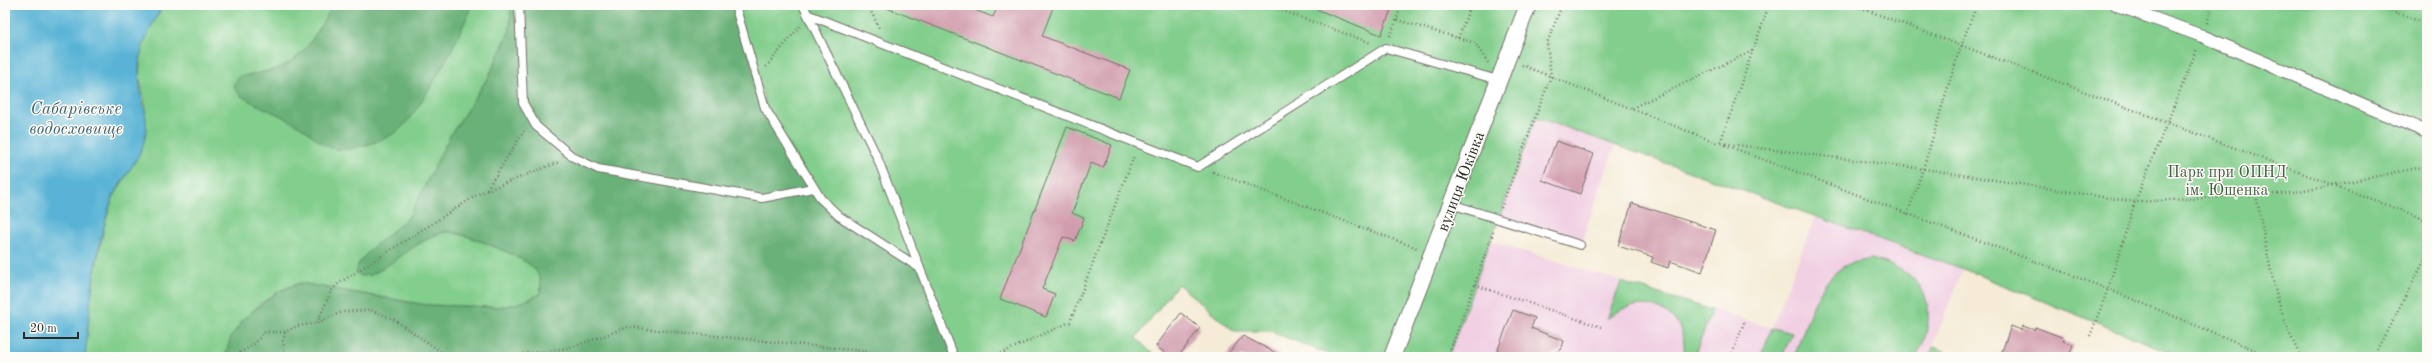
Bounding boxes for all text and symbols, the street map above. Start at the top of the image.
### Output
water label: Сабарівське водосховище [29,101,123,138]
street label: вулиця Юківка [1435,130,1488,234]
park label: Парк при ОПНД ім. Ющенка [2167,165,2287,199]
scale bar [24,314,78,340]
text: 20 m [30,323,57,335]

